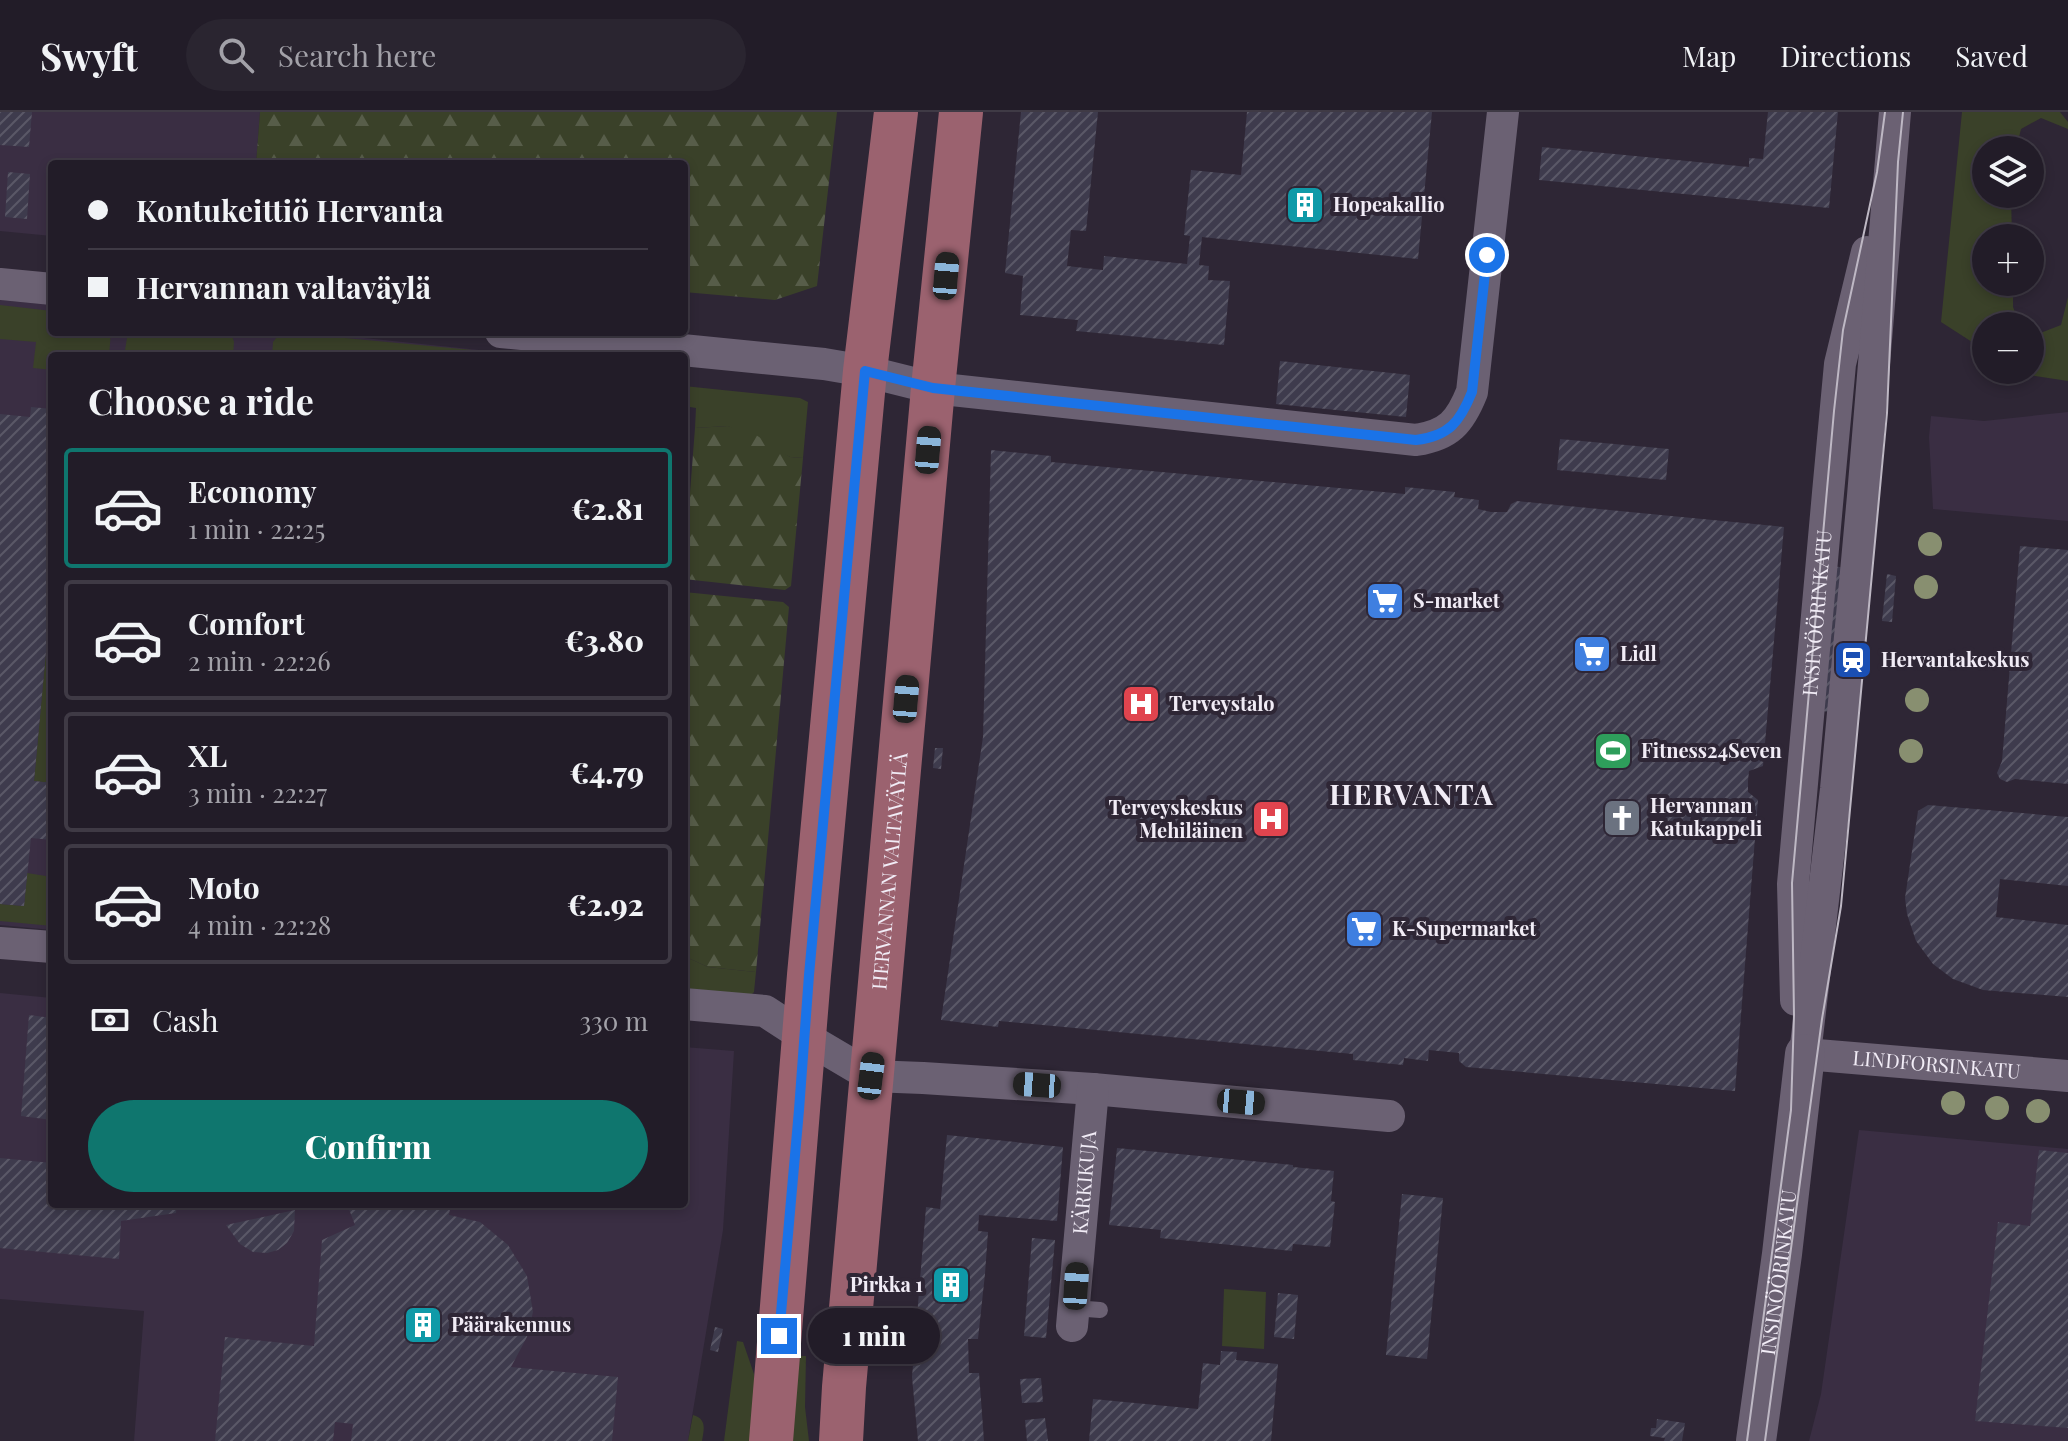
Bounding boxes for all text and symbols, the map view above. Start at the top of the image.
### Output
search box [186,19,746,91]
text: Swyft [40,30,138,81]
icon: search [214,33,258,77]
text: Search here [278,35,436,75]
text: Map [1682,37,1736,74]
text: Directions [1780,37,1911,74]
text: Saved [1955,37,2028,74]
map controls [1972,136,2044,384]
button: layers [1972,136,2044,208]
building icon: Hopeakallio [1284,184,1326,226]
text: Kontukeittiö Hervanta [136,190,443,230]
place label: Hopeakallio [1333,190,1445,217]
button: + [1972,224,2044,296]
route start [1469,237,1505,273]
car [932,251,960,301]
text: Hervannan valtaväylä [136,267,431,307]
button: − [1972,312,2044,384]
text: Choose a ride [88,376,314,424]
car [914,425,942,475]
text: Economy [188,471,317,511]
icon: car [92,472,164,544]
text: €2.81 [571,488,644,528]
text: 1 min · 22:25 [188,511,325,546]
street label: INSINÖÖRINKATU [1795,528,1837,697]
supermarket icon: S-market [1364,580,1406,622]
place label: S-market [1413,586,1501,613]
text: Comfort [188,603,305,643]
icon: car [92,604,164,676]
text: €3.80 [565,620,644,660]
supermarket icon: Lidl [1571,633,1613,675]
place label: Lidl [1620,639,1657,666]
station icon: Hervantakeskus [1832,639,1874,681]
text: 2 min · 22:26 [188,643,331,678]
place label: Hervantakeskus [1881,645,2030,672]
car [892,674,920,724]
hospital icon: Terveystalo [1120,683,1162,725]
place label: Terveystalo [1169,689,1275,716]
sports icon: Fitness24Seven [1592,730,1634,772]
text: XL [188,735,227,775]
icon: car [92,736,164,808]
place label: Fitness24Seven [1641,736,1782,763]
street label: HERVANNAN VALTAVÄYLÄ [864,751,913,991]
text: €4.79 [569,752,644,792]
text: 3 min · 22:27 [188,775,327,810]
district label: HERVANTA [1329,775,1495,812]
place label: Hervannan Katukappeli [1650,791,1762,841]
place label: Terveyskeskus Mehiläinen [1108,793,1244,843]
church icon: Hervannan Katukappeli [1601,797,1643,839]
hospital icon: Terveyskeskus Mehiläinen [1250,798,1292,840]
text: Moto [188,867,260,907]
icon: car [92,868,164,940]
text: €2.92 [567,884,644,924]
text: 4 min · 22:28 [188,907,331,942]
supermarket icon: K-Supermarket [1343,908,1385,950]
place label: K-Supermarket [1392,914,1537,941]
icon: cash [88,998,132,1042]
text: Cash [152,1000,219,1040]
text: 330 m [579,1003,648,1038]
street label: LINDFORSINKATU [1852,1043,2022,1084]
car [856,1051,886,1101]
car [1012,1071,1062,1099]
car [1216,1088,1266,1116]
button: Confirm [88,1100,648,1192]
street label: KÄRKIKUJA [1065,1129,1101,1235]
street label: INSINÖÖRINKATU [1753,1188,1801,1357]
car [1062,1261,1090,1311]
building icon: Pirkka 1 [930,1264,972,1306]
place label: Pirkka 1 [850,1270,923,1297]
building icon: Päärakennus [402,1304,444,1346]
callout: 1 min [807,1308,939,1364]
place label: Päärakennus [451,1310,571,1337]
route end [761,1318,797,1354]
text: 1 min [842,1318,906,1353]

